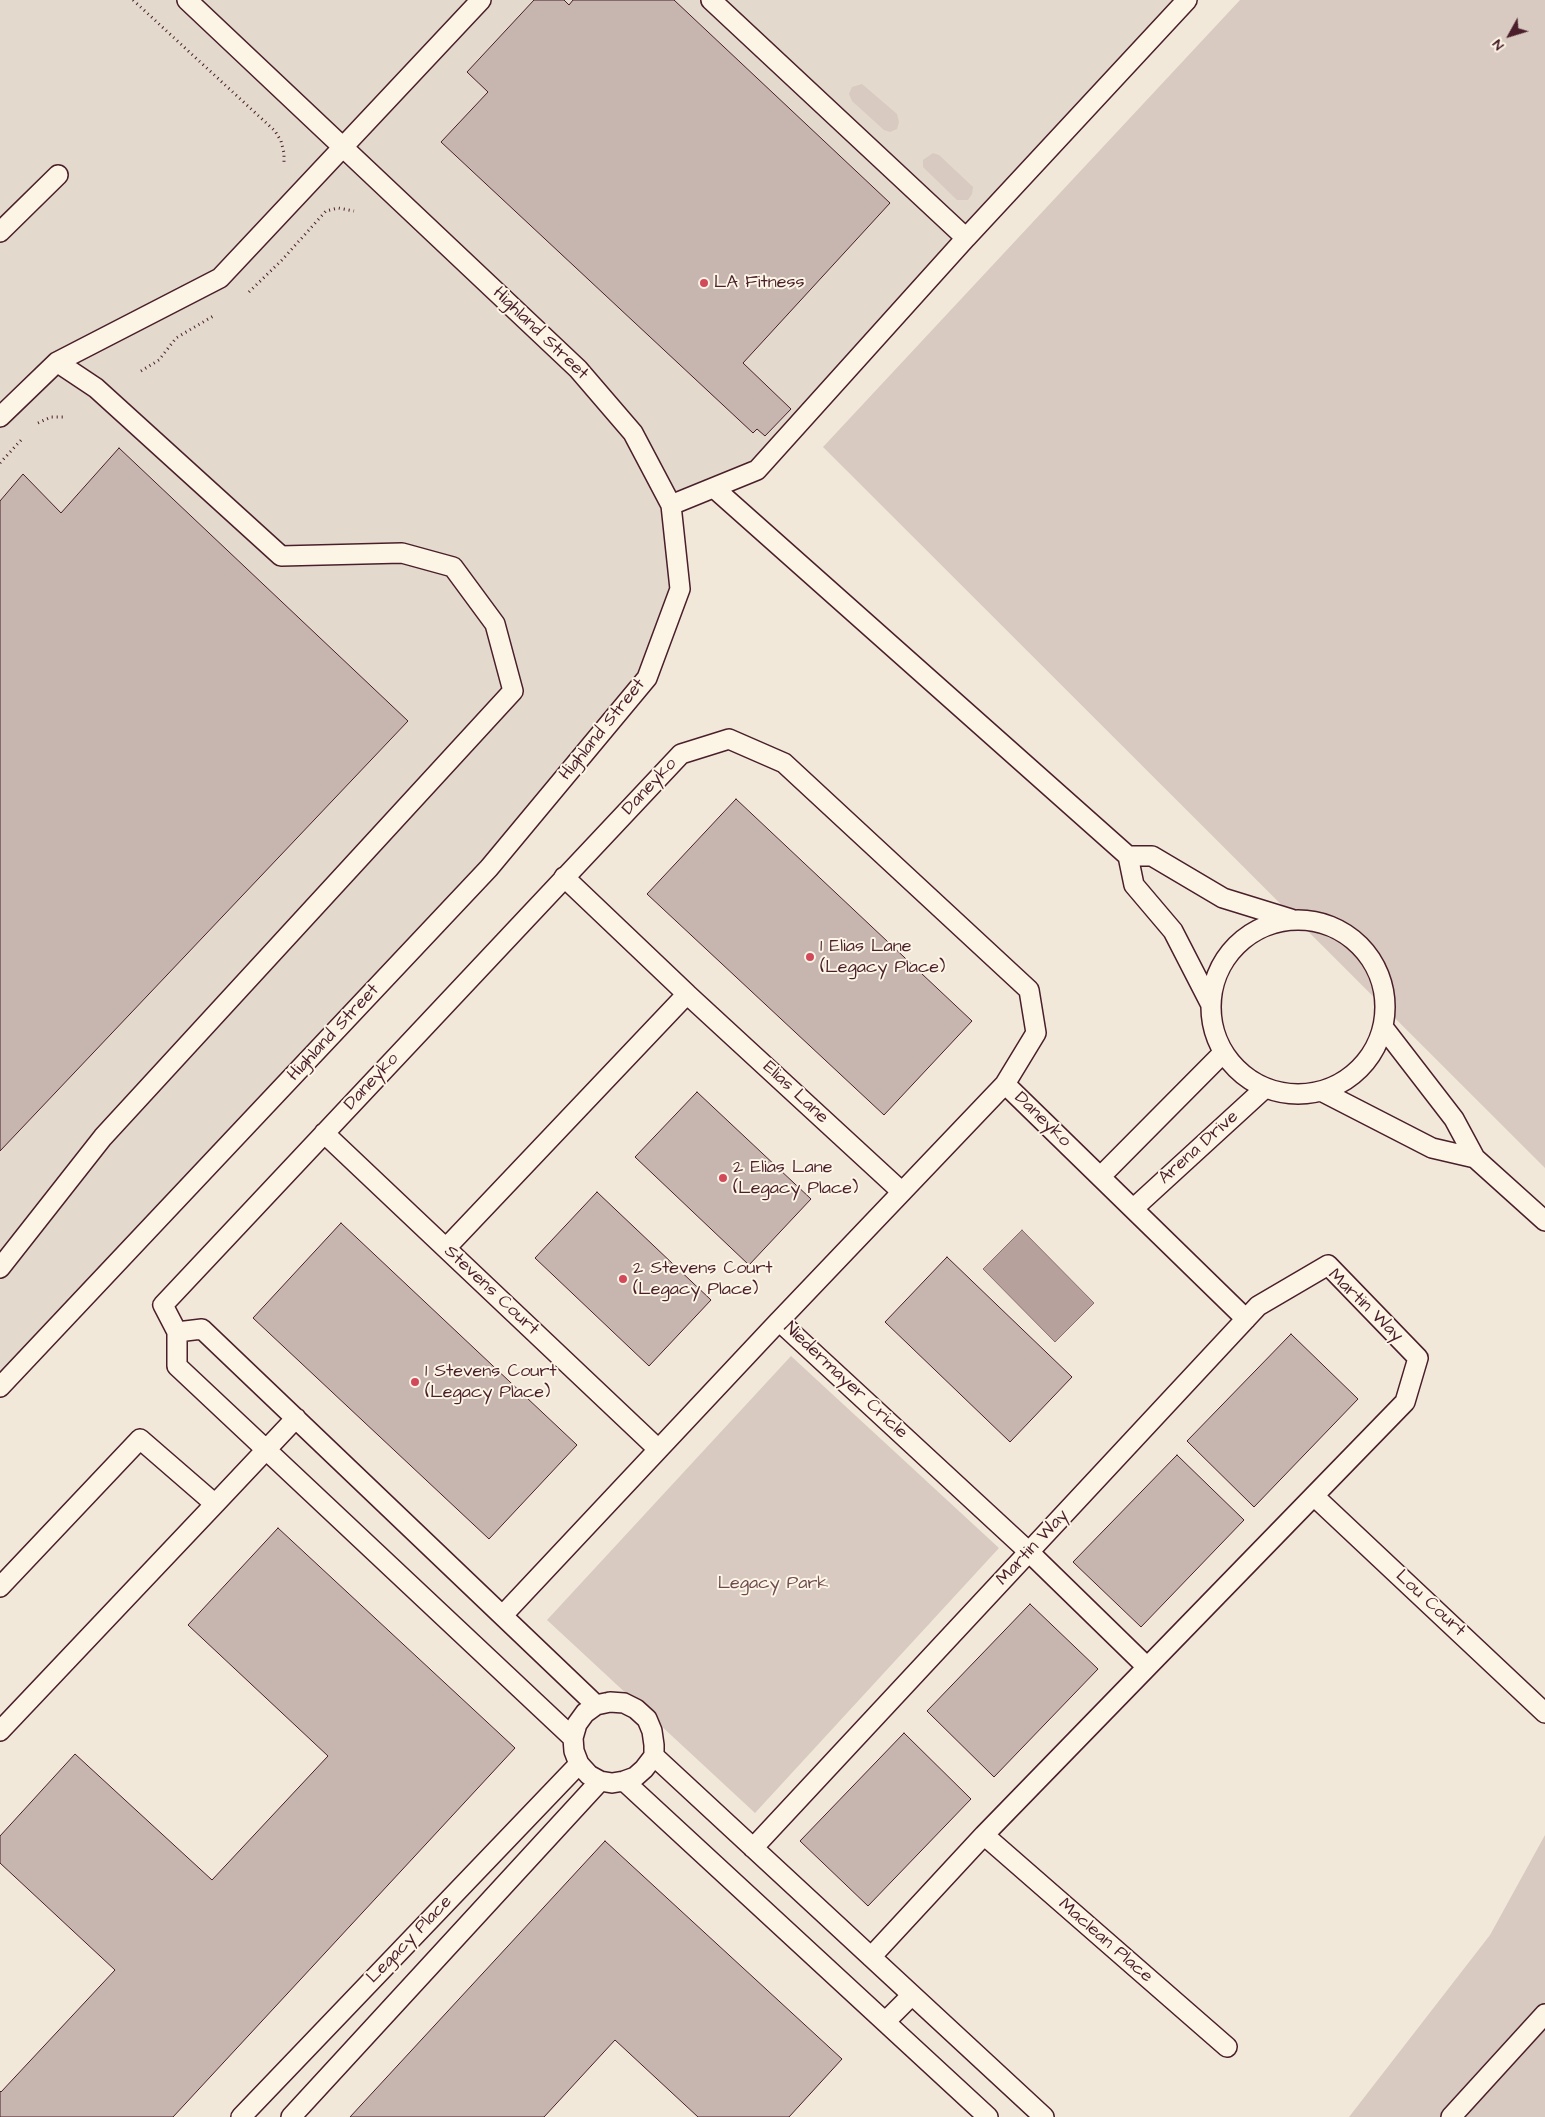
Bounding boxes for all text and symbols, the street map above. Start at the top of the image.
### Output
north arrow [1485,10,1535,60]
text: N [1488,35,1509,54]
place label: LA Fitness [714,272,804,294]
marker: LA Fitness [698,277,710,289]
street label: Highland Street [488,283,592,385]
street label: Highland Street [555,675,651,785]
street label: Daneyko [618,754,682,820]
place label: 1 Elias Lane (Legacy Place) [820,936,945,979]
marker: 1 Elias Lane (Legacy Place) [804,951,816,963]
street label: Highland Street [284,980,384,1086]
street label: Daneyko [340,1049,404,1115]
street label: Elias Lane [758,1057,832,1129]
street label: Daneyko [1009,1088,1075,1152]
street label: Arena Drive [1155,1107,1243,1189]
place label: 2 Elias Lane (Legacy Place) [733,1157,858,1200]
marker: 2 Elias Lane (Legacy Place) [717,1172,729,1184]
street label: Stevens Court [439,1241,543,1341]
place label: 2 Stevens Court (Legacy Place) [633,1258,773,1300]
street label: Martin Way [1323,1265,1407,1347]
marker: 2 Stevens Court (Legacy Place) [617,1273,629,1285]
street label: Niedermayer Cricle [778,1318,912,1444]
place label: 1 Stevens Court (Legacy Place) [425,1361,557,1404]
marker: 1 Stevens Court (Legacy Place) [409,1376,421,1388]
street label: Martin Way [992,1505,1074,1591]
street label: Lou Court [1390,1566,1470,1642]
park label: Legacy Park [718,1573,828,1595]
street label: Legacy Place [363,1892,457,1988]
street label: Maclean Place [1053,1894,1157,1988]

